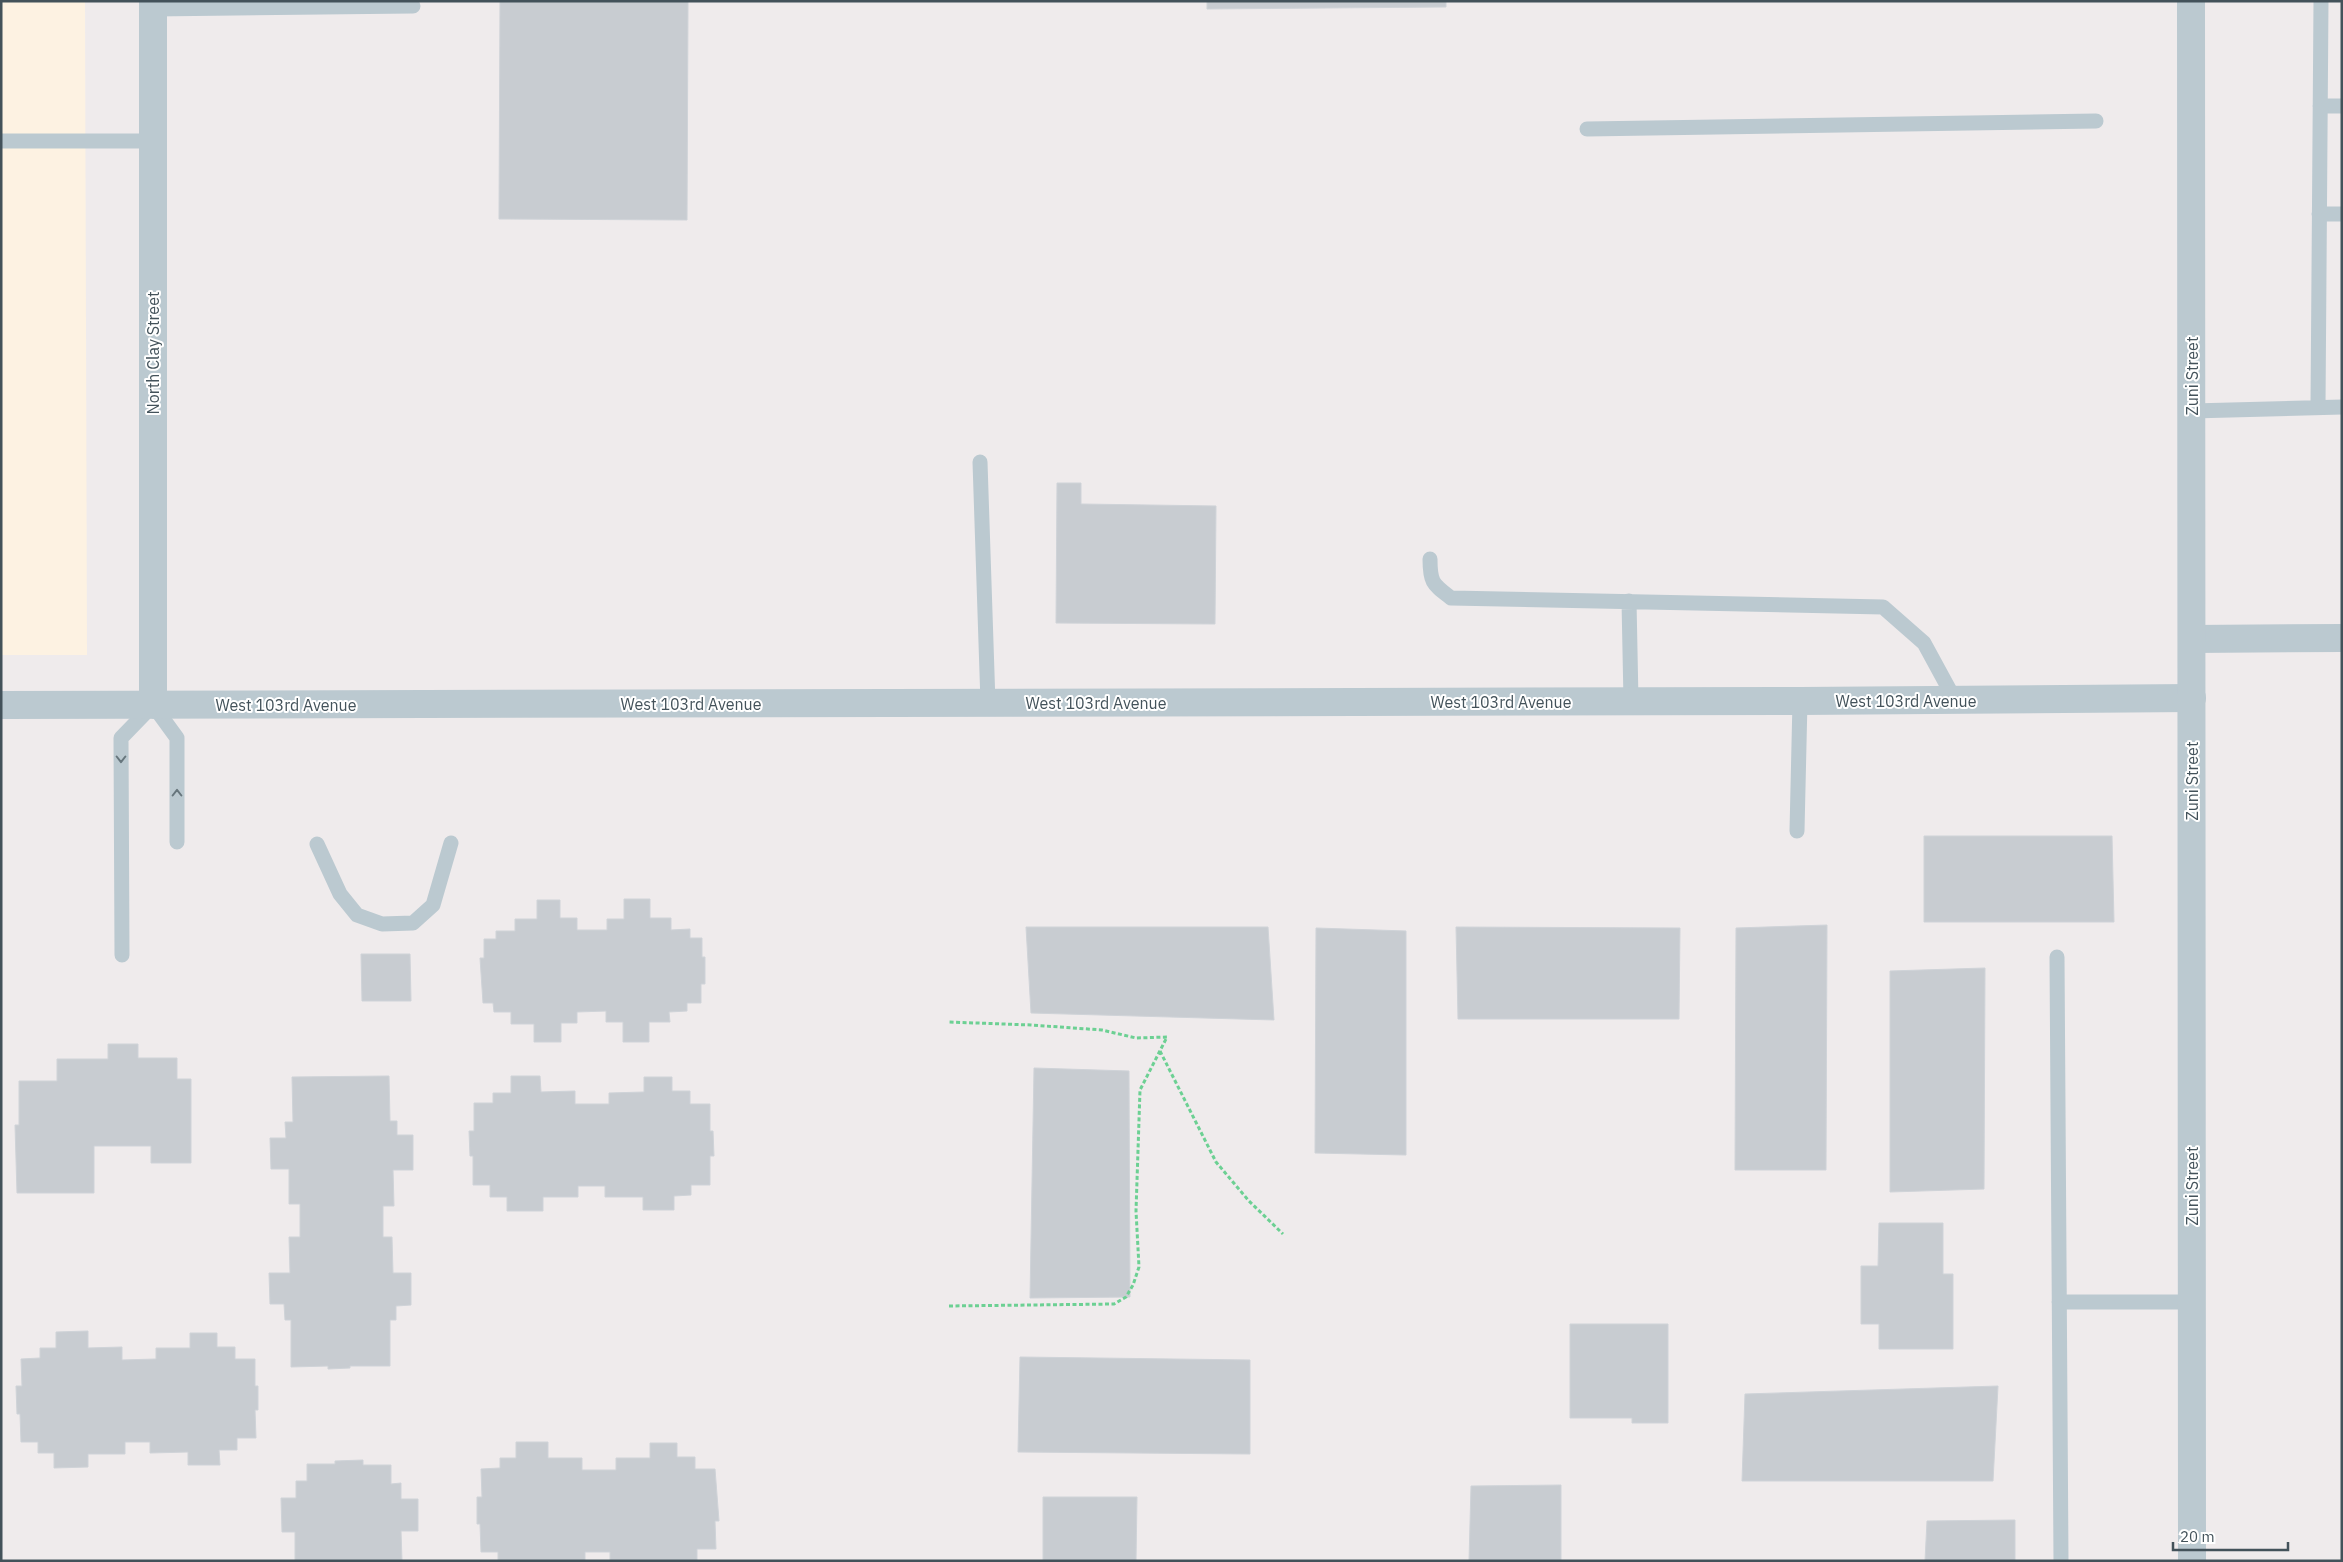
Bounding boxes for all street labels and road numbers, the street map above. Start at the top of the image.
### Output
street label: North Clay Street [143,291,163,415]
street label: Zuni Street [2182,336,2202,416]
street label: West 103rd Avenue [1836,691,1977,711]
street label: West 103rd Avenue [1431,692,1572,712]
street label: West 103rd Avenue [1026,693,1167,713]
street label: West 103rd Avenue [621,694,762,714]
street label: West 103rd Avenue [216,695,357,715]
street label: Zuni Street [2182,741,2202,821]
street label: Zuni Street [2182,1146,2202,1226]

